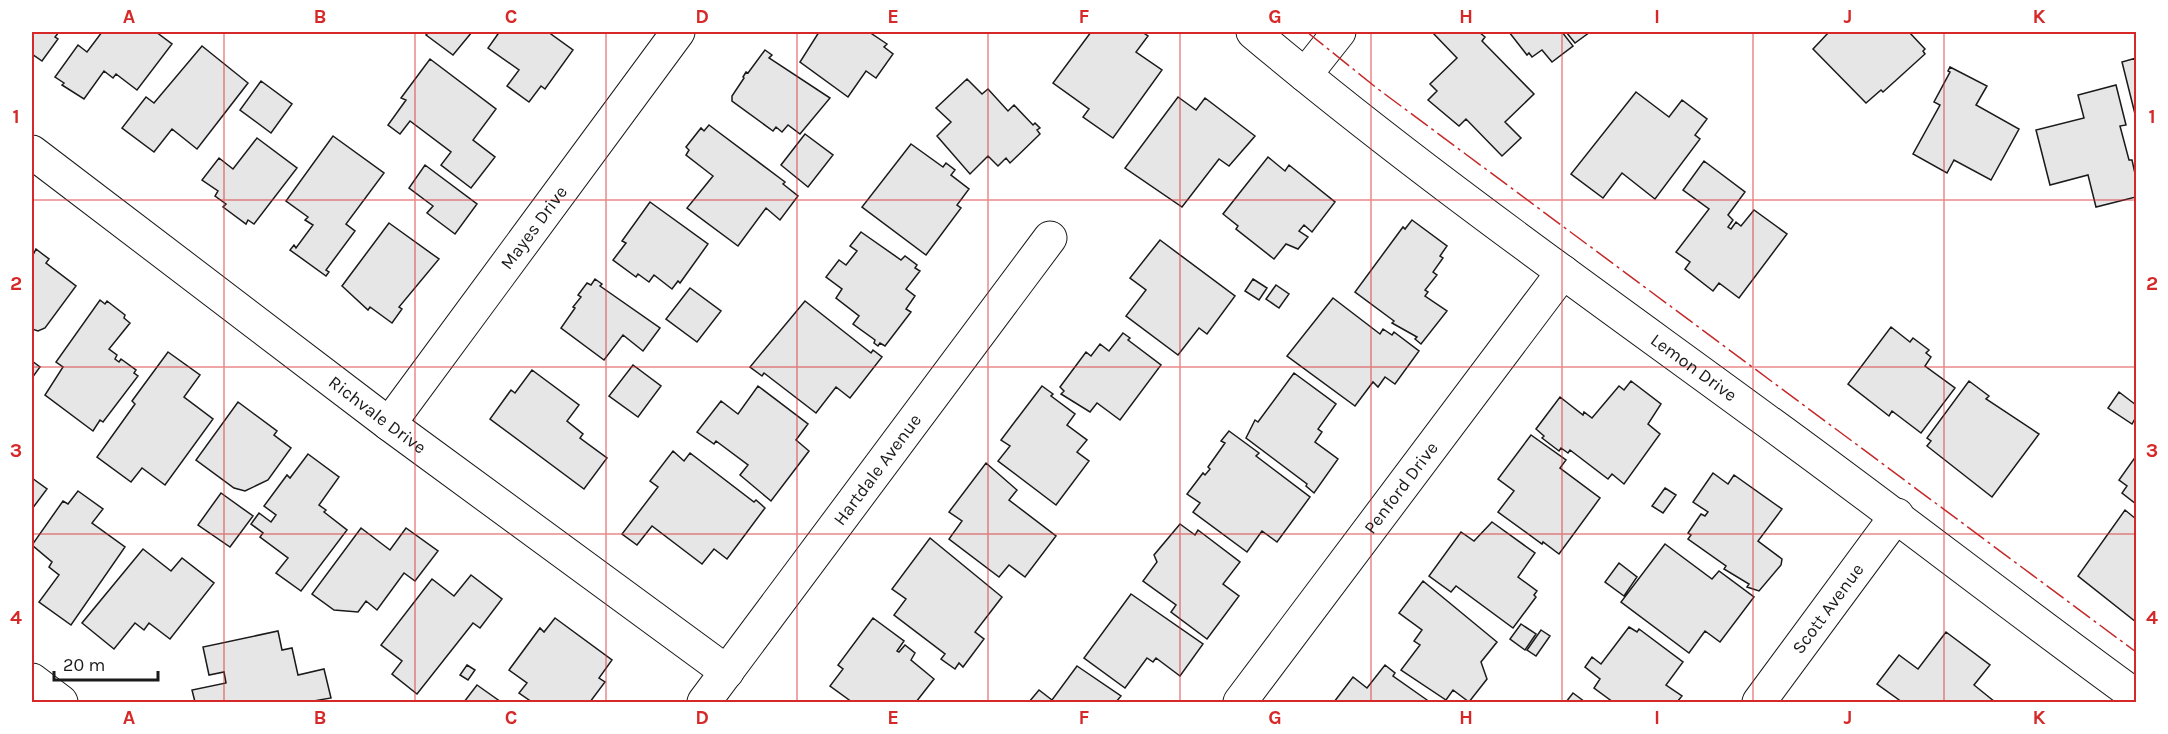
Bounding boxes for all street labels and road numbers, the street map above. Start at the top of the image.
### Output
street label: Mayes Drive [496,181,572,274]
street label: Lemon Drive [1646,329,1741,406]
street label: Richvale Drive [324,371,430,458]
street label: Hartdale Avenue [829,409,926,530]
street label: Penford Drive [1359,437,1443,538]
street label: Scott Avenue [1787,559,1869,658]

